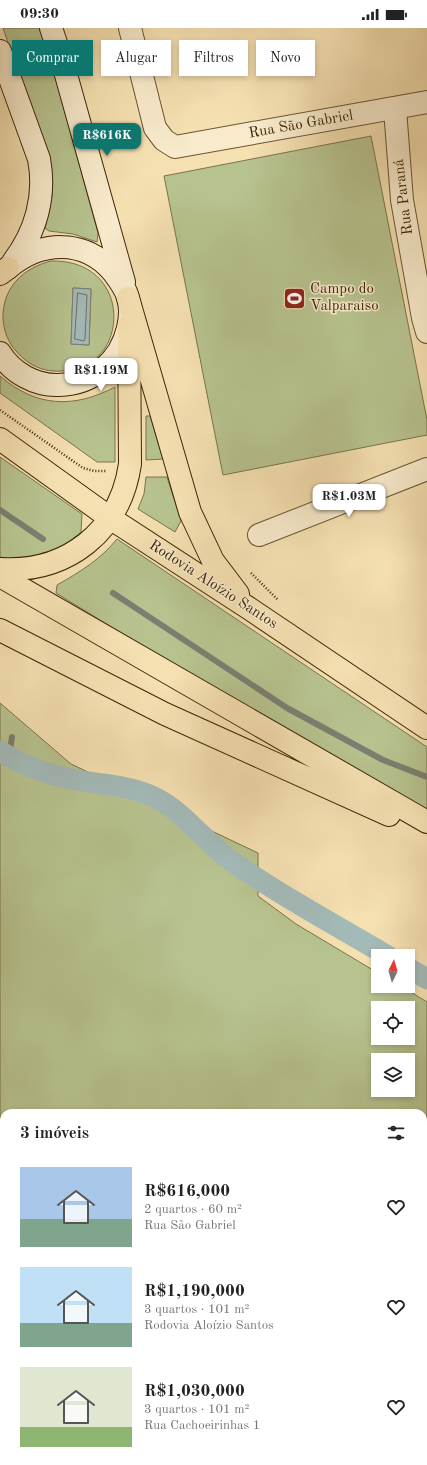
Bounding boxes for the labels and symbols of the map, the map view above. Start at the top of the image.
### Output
street label: Rua São Gabriel [248,108,354,142]
pin: R$616K [74,123,140,157]
street label: Rua Paraná [392,158,416,236]
place label: Campo do Valparaiso [310,282,379,314]
sports icon: Campo do Valparaiso [282,285,308,311]
pin: R$1.19M [64,358,138,392]
pin: R$1.03M [312,484,386,518]
street label: Rodovia Aloízio Santos [146,538,280,632]
north arrow [371,949,415,993]

